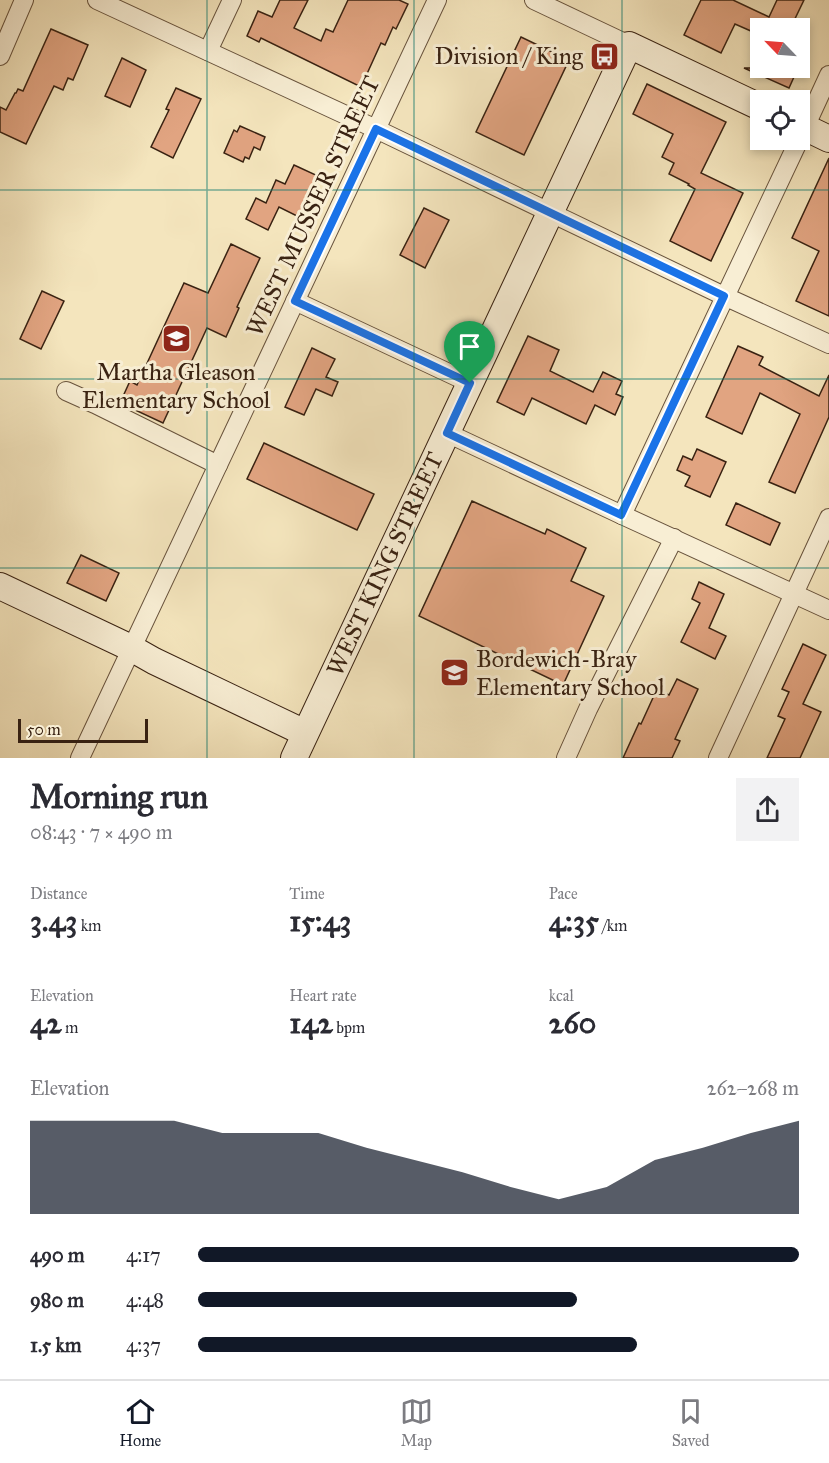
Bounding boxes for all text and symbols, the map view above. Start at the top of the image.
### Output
north arrow [750,18,810,78]
map controls [750,18,810,150]
bus stop icon: Division / King [588,40,620,72]
place label: Division / King [434,41,584,71]
street label: WEST MUSSER STREET [239,71,387,341]
button: locate [750,90,810,150]
pin [444,321,495,383]
school or university icon: Martha Gleason Elementary School [160,323,192,355]
icon: arrive [453,330,486,363]
place label: Martha Gleason Elementary School [82,357,271,415]
street label: WEST KING STREET [320,447,450,681]
place label: Bordewich-Bray Elementary School [476,644,665,702]
school or university icon: Bordewich-Bray Elementary School [439,657,471,689]
scale bar [18,716,148,744]
text: 50 m [27,720,61,739]
text: Morning run [30,777,208,817]
button: share [736,778,799,841]
text: 08:43 · 7 × 490 m [30,820,172,844]
text: Distance [30,884,87,903]
text: Time [289,884,325,903]
text: Pace [549,884,578,903]
text: 3.43 [30,903,77,939]
text: 15:43 [289,903,351,939]
text: 4:35 [549,903,599,939]
text: km [77,916,102,935]
text: /km [599,916,628,935]
text: Elevation [30,986,94,1005]
text: Heart rate [289,986,357,1005]
text: kcal [549,986,574,1005]
text: 42 [30,1005,62,1041]
text: 142 [289,1005,333,1041]
text: 260 [549,1005,596,1041]
text: m [62,1018,78,1037]
text: bpm [333,1018,365,1037]
text: Elevation [30,1076,109,1100]
text: 262–268 m [707,1076,799,1100]
text: 490 m [30,1243,85,1267]
text: 4:17 [126,1243,161,1267]
text: 980 m [30,1288,84,1312]
text: 4:48 [126,1288,164,1312]
text: 1.5 km [30,1333,81,1357]
text: 4:37 [126,1333,161,1357]
tab: Home [119,1395,161,1450]
tab: Map [400,1395,433,1450]
tab: Saved [672,1395,710,1450]

